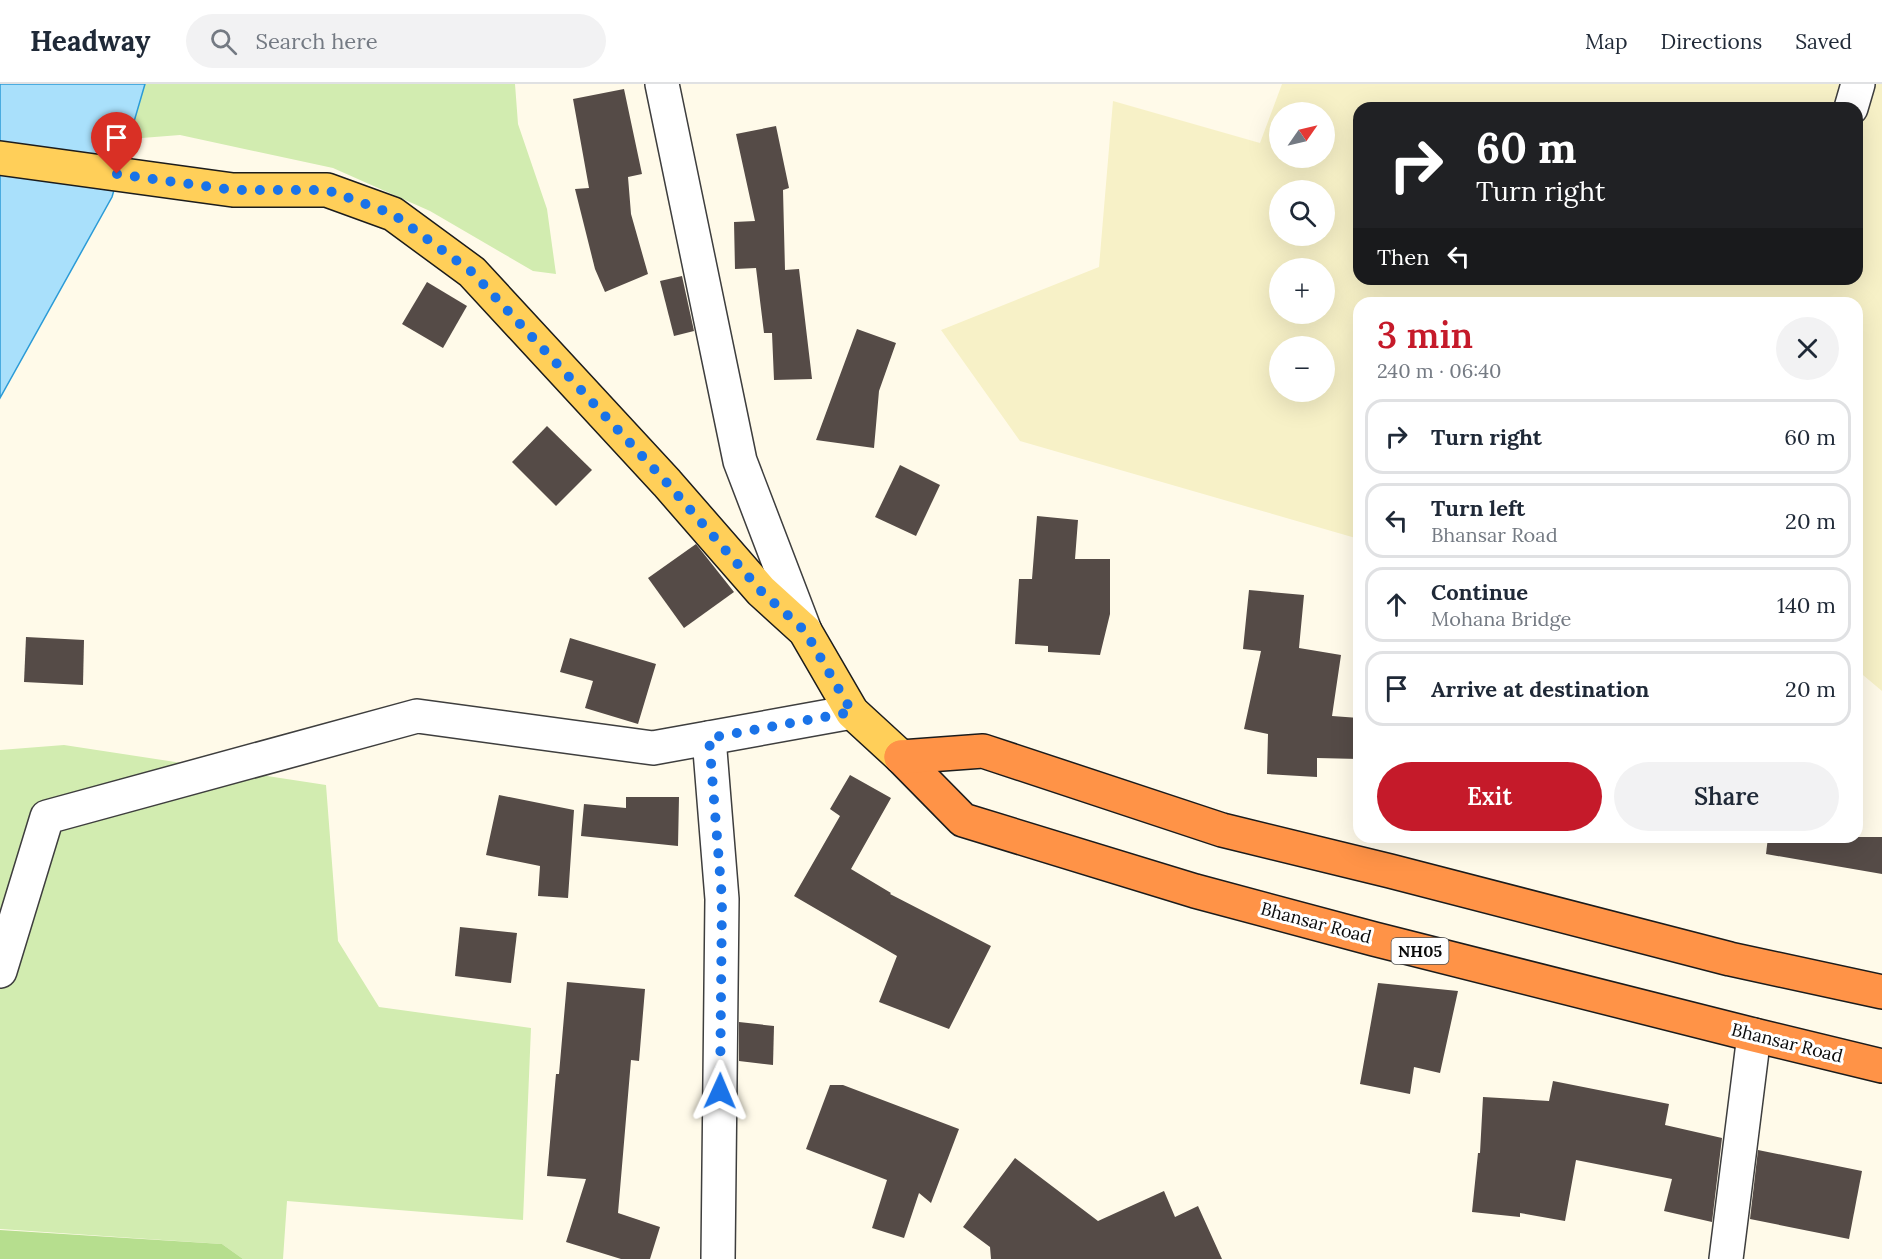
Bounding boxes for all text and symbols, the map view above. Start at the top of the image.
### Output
search box [186,14,606,68]
text: Headway [30,23,150,59]
icon: search [207,25,240,58]
text: Search here [255,27,378,55]
text: Map [1585,28,1628,55]
text: Directions [1661,28,1762,55]
text: Saved [1795,28,1852,55]
north arrow [1269,102,1335,168]
map controls [1269,102,1335,402]
pin [91,112,142,174]
icon: arrive [100,121,133,154]
text: 60 m [1476,121,1577,175]
icon: right [1377,126,1455,204]
text: Turn right [1476,174,1605,208]
button: search [1269,180,1335,246]
icon: left [1442,240,1475,273]
text: Then [1377,243,1430,271]
button: + [1269,258,1335,324]
text: 3 min [1377,312,1473,358]
button: close [1776,317,1839,380]
button: − [1269,336,1335,402]
text: 240 m · 06:40 [1377,358,1501,383]
icon: right [1380,420,1413,453]
text: Turn right [1431,423,1542,451]
text: 60 m [1784,423,1836,451]
text: Turn left [1431,494,1525,522]
icon: left [1380,504,1413,537]
text: 20 m [1785,507,1836,535]
text: Bhansar Road [1431,522,1558,547]
text: Continue [1431,578,1528,606]
icon: ahead [1380,588,1413,621]
text: 140 m [1777,591,1836,619]
text: Mohana Bridge [1431,606,1571,631]
icon: arrive [1380,672,1413,705]
text: Arrive at destination [1431,675,1649,703]
text: 20 m [1785,675,1836,703]
button: Exit [1377,762,1602,831]
button: Share [1614,762,1839,831]
street label: Bhansar Road [1258,897,1374,948]
road number: NH05 [1392,938,1448,964]
street label: Bhansar Road [1729,1018,1845,1068]
position arrow [688,1059,752,1123]

